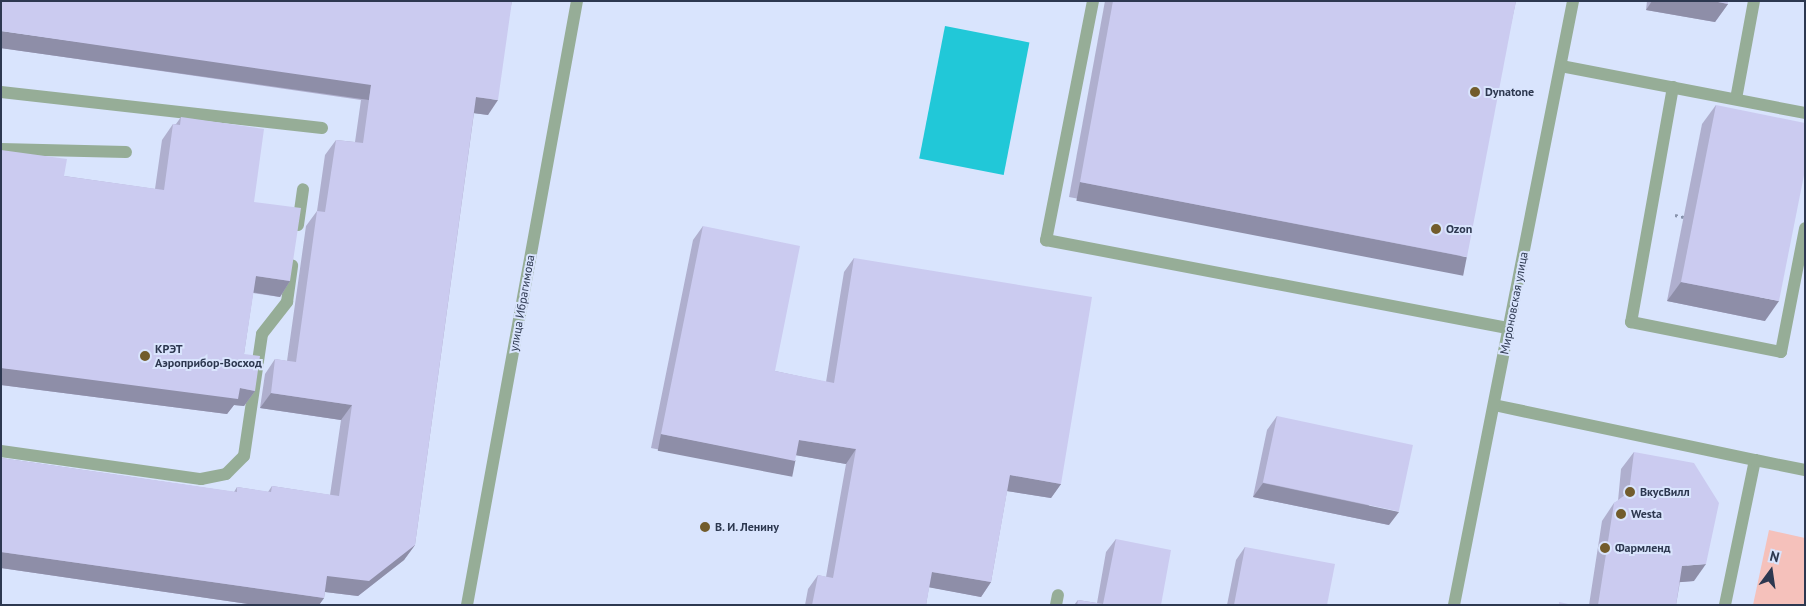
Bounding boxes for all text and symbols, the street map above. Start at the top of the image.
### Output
place label: Dynatone [1485,85,1534,99]
marker: Dynatone [1469,86,1481,98]
place label: Ozon [1446,222,1472,236]
marker: Ozon [1430,223,1442,235]
street label: Мироновская улица [1497,250,1531,356]
street label: улица Ибрагимова [506,254,538,352]
place label: КРЭТ Аэроприбор-Восход [155,342,262,370]
marker: КРЭТ Аэроприбор-Восход [139,350,151,362]
place label: ВкусВилл [1640,485,1690,499]
marker: ВкусВилл [1624,486,1636,498]
place label: Westa [1631,507,1662,521]
marker: Westa [1615,508,1627,520]
place label: В. И. Ленину [715,520,781,534]
marker: В. И. Ленину [699,521,711,533]
place label: Фармленд [1615,541,1671,555]
marker: Фармленд [1599,542,1611,554]
north arrow [1746,546,1796,596]
text: N [1768,547,1781,566]

